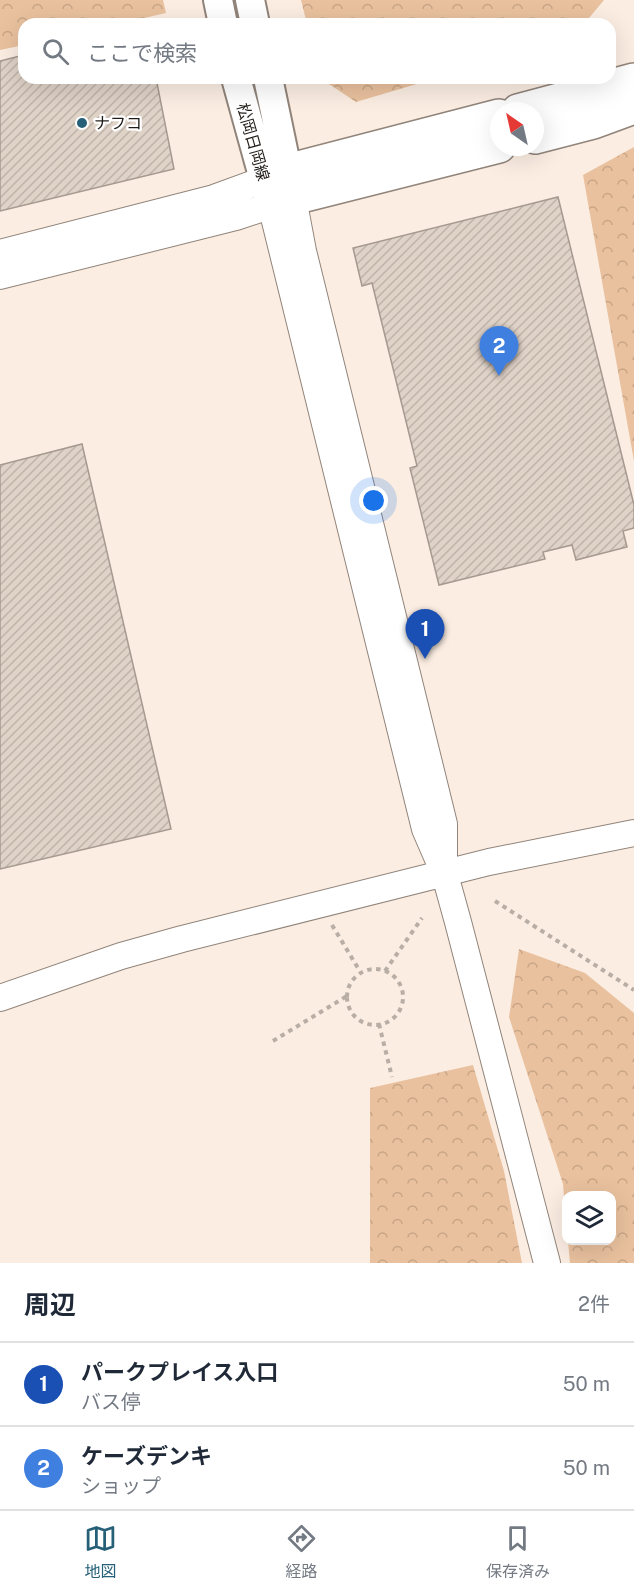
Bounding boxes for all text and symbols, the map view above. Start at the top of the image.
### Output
search box [18,18,616,84]
icon: search [39,35,72,68]
text: ここで検索 [87,40,197,66]
street label: 松岡日岡線 [233,101,273,183]
north arrow [490,102,544,156]
place label: ナフコ [94,114,142,133]
marker: ナフコ [75,116,89,130]
pin: 2 [480,326,518,376]
your location [359,486,388,515]
pin: 1 [406,610,444,659]
map controls [562,1191,616,1245]
button: layers [562,1191,616,1245]
text: 周辺 [24,1289,76,1320]
text: 2件 [578,1292,610,1316]
text: パークプレイス入口 [81,1359,278,1385]
text: 1 [39,1372,48,1396]
text: 50 m [563,1372,610,1396]
text: バス停 [81,1390,141,1414]
text: ケーズデンキ [81,1443,212,1469]
text: 2 [37,1456,50,1480]
text: 50 m [563,1456,610,1480]
text: ショップ [81,1474,161,1498]
tab: 地図 [84,1522,117,1582]
tab: 経路 [285,1522,318,1582]
tab: 保存済み [486,1522,550,1582]

